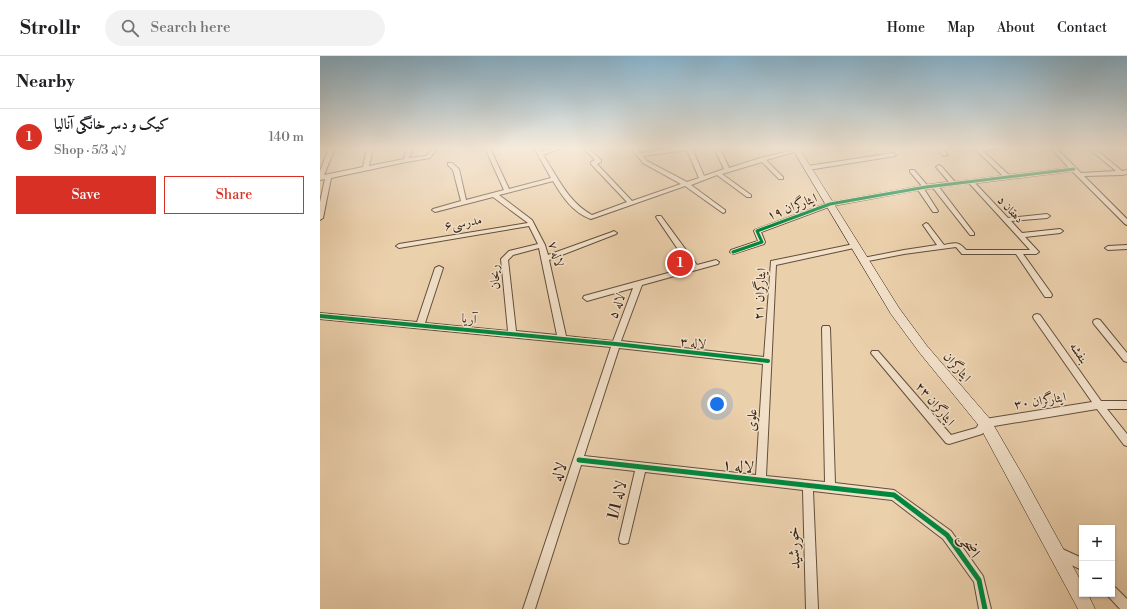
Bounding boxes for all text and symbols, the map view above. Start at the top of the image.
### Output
search box [105,10,385,46]
text: Strollr [20,16,81,40]
icon: search [119,17,141,39]
text: Search here [151,18,231,37]
text: Home [887,19,925,37]
text: Map [947,19,975,37]
text: About [997,19,1035,37]
text: Contact [1057,19,1107,37]
text: Nearby [16,71,75,93]
text: کیک و دسر خانگی آنالیا [54,115,169,134]
text: 1 [26,129,32,145]
text: 140 m [268,129,304,145]
text: Shop · لاله 5/3 [54,142,126,158]
button: Save [16,176,156,214]
button: Share [164,176,304,214]
street label: ایثارگران ۱‍۹ [764,189,819,224]
street label: دهقان ۵ [994,194,1026,226]
street label: مدرسی۶ [443,212,483,235]
street label: لاله ۷ [545,239,567,269]
pin: 1 [667,248,693,278]
street label: ریحان [486,264,504,290]
street label: ایثارگران ۲۱ [749,267,770,321]
street label: لاله ۵ [605,291,629,321]
street label: آریا [461,310,478,328]
street label: لاله ۳ [679,333,707,353]
street label: بنفشه [1066,339,1092,367]
street label: ایثارگران [940,348,975,385]
street label: ایثارگران ۲۳ [912,378,959,429]
street label: ایثارگران ۳۰ [1013,388,1067,413]
your location [707,394,727,414]
street label: علوی [743,408,761,432]
street label: لاله ۱ [721,454,755,478]
street label: لاله [546,460,572,484]
street label: لاله 1/1 [603,479,631,521]
map controls [1079,525,1115,597]
button: + [1079,525,1115,561]
street label: خورشید [783,526,805,570]
street label: اضحی [952,528,985,562]
button: − [1079,561,1115,597]

